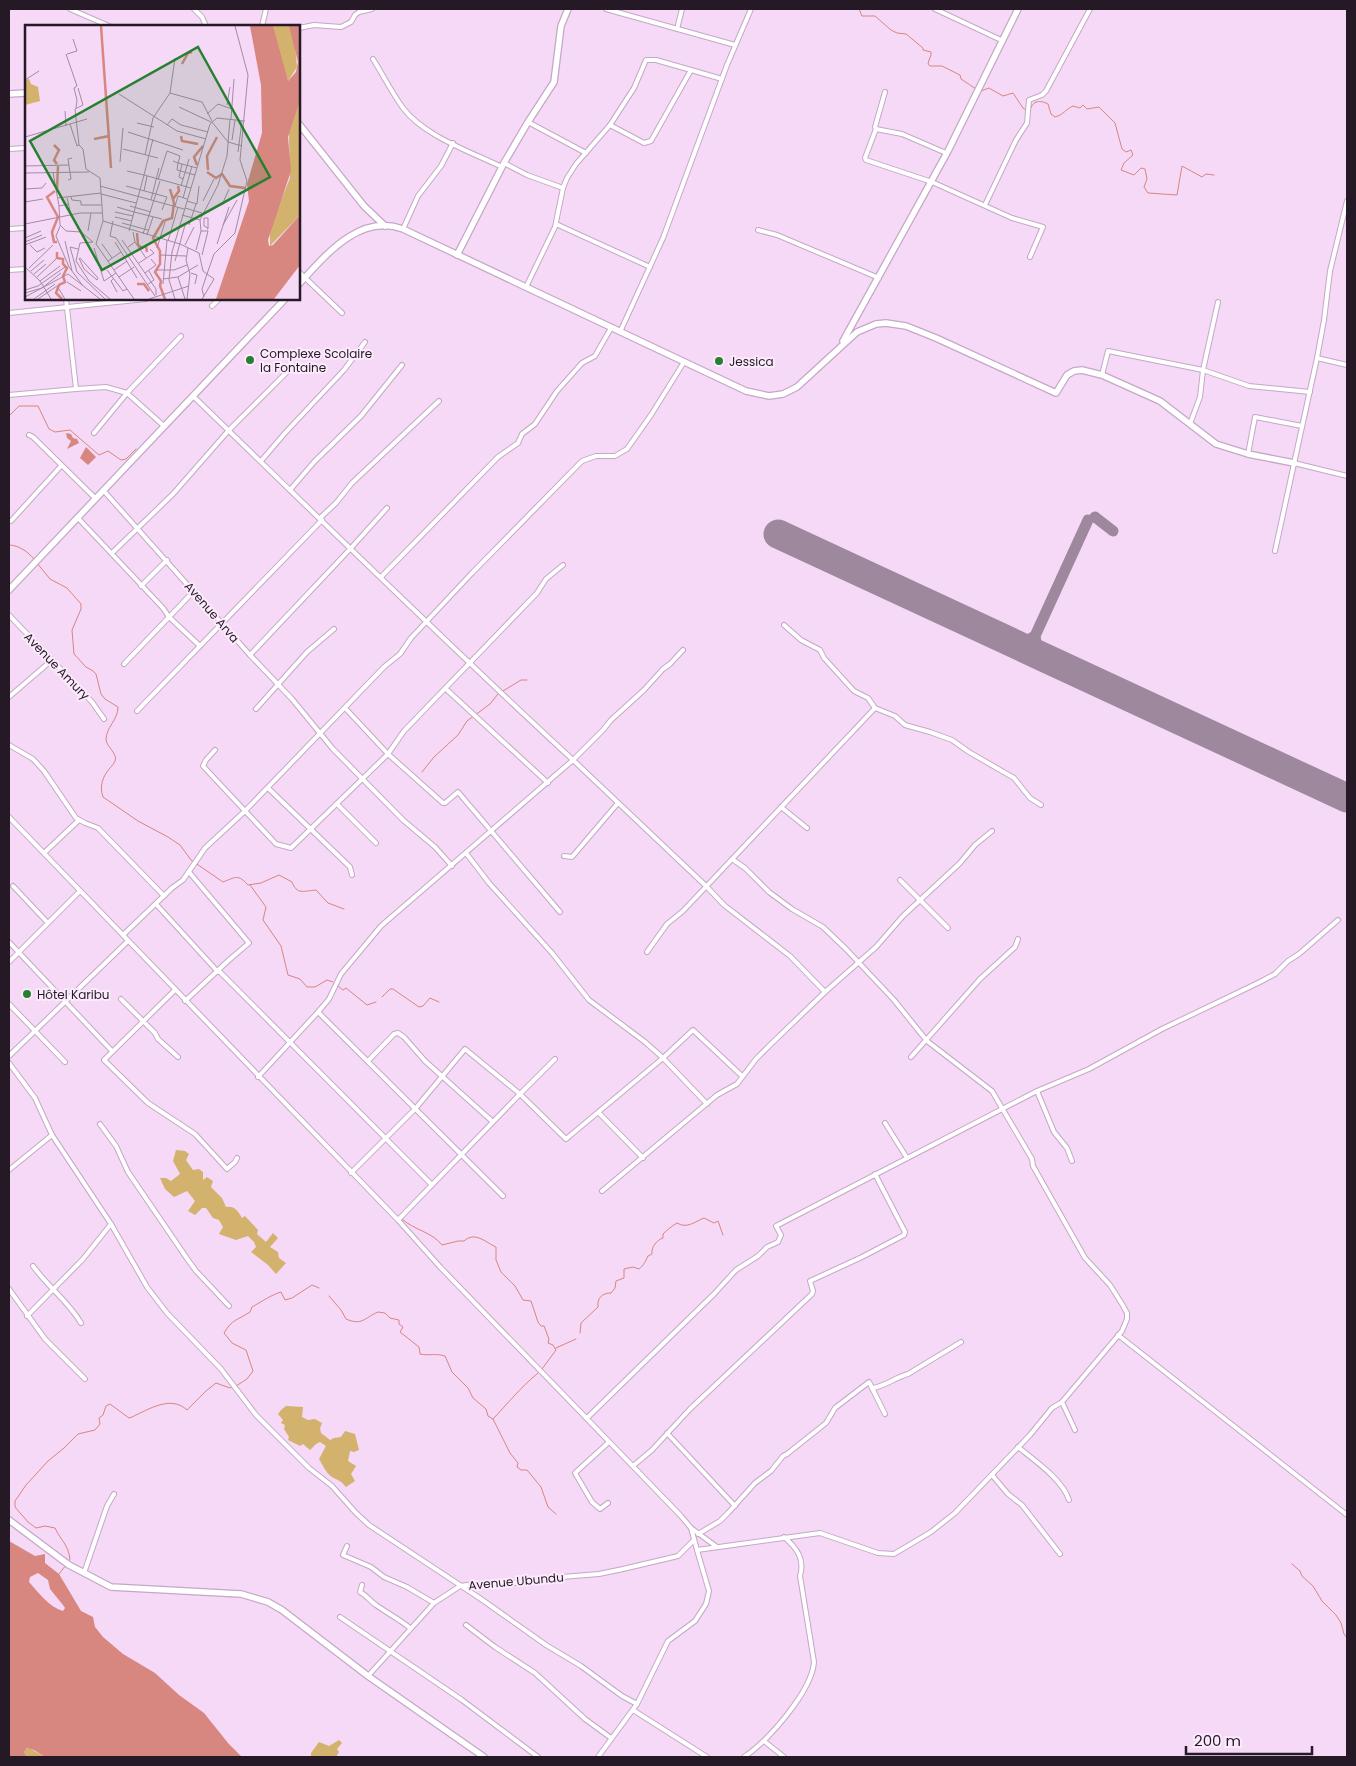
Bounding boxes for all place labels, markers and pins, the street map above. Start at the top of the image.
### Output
place label: Complexe Scolaire la Fontaine [260,345,372,376]
place label: Jessica [729,353,774,370]
marker: Complexe Scolaire la Fontaine [244,354,256,366]
marker: Jessica [713,355,725,367]
place label: Hôtel Karibu [37,986,109,1003]
marker: Hôtel Karibu [21,988,33,1000]

